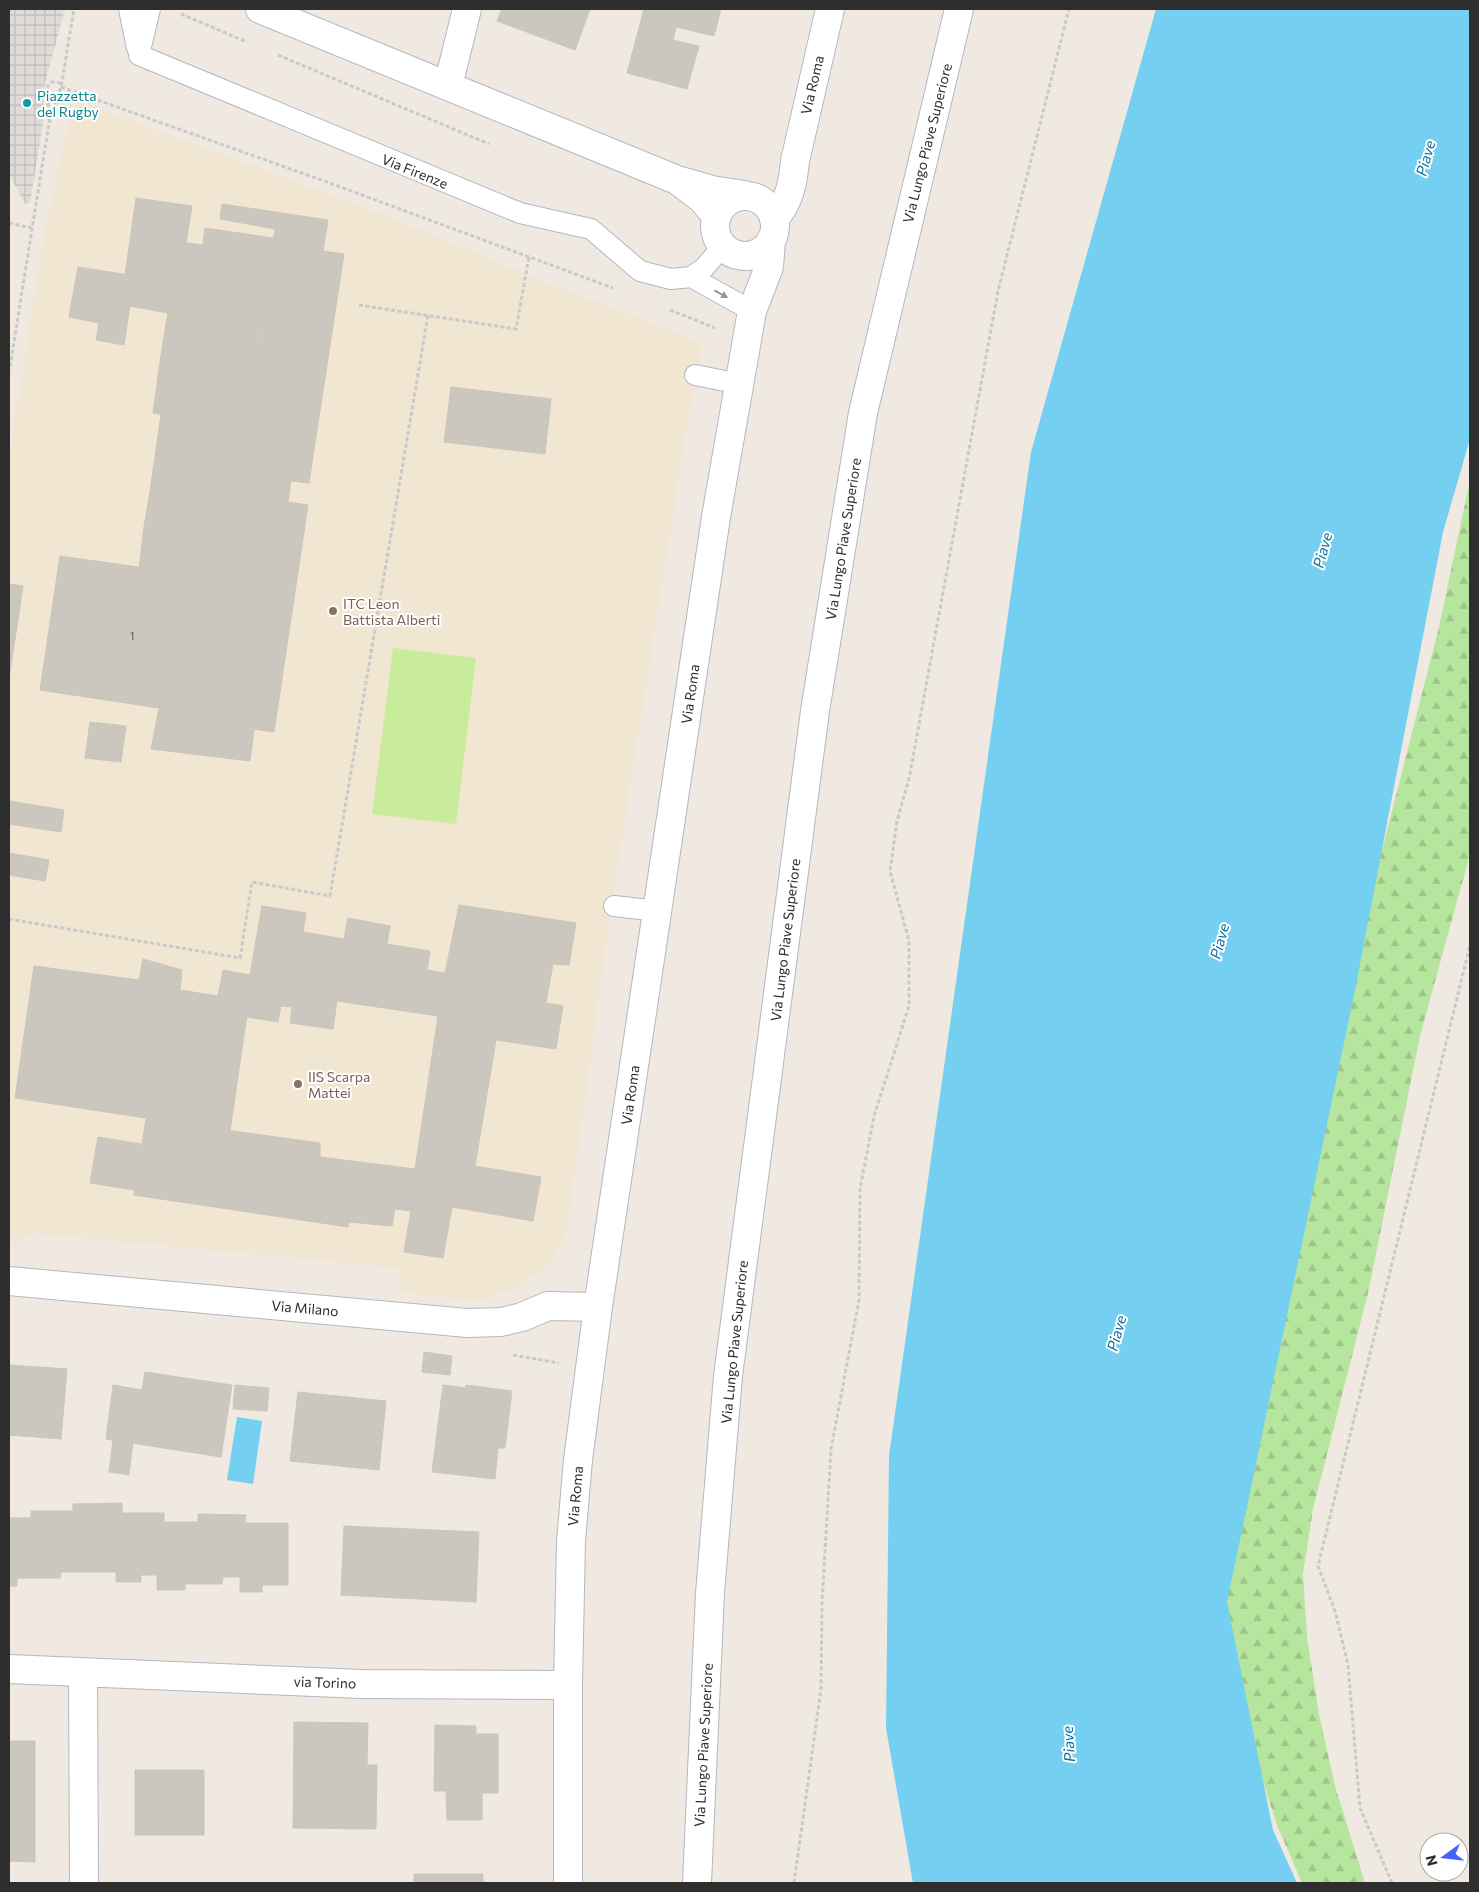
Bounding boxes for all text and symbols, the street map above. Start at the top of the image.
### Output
street label: Via Roma [797,54,827,116]
street label: Via Lungo Piave Superiore [899,61,955,225]
place label: Piazzetta del Rugby [37,87,99,120]
marker: Piazzetta del Rugby [21,97,33,109]
water label: Piave [1412,138,1438,178]
street label: Via Firenze [379,150,451,192]
one-way arrow [715,290,728,299]
street label: Via Lungo Piave Superiore [822,457,864,621]
water label: Piave [1309,530,1335,570]
place label: ITC Leon Battista Alberti [343,595,440,628]
marker: ITC Leon Battista Alberti [327,605,339,617]
house number: 1 [130,629,134,642]
street label: Via Roma [677,663,703,725]
street label: Via Lungo Piave Superiore [767,858,803,1022]
water label: Piave [1206,921,1232,961]
street label: Via Roma [617,1064,643,1126]
place label: IIS Scarpa Mattei [308,1068,370,1101]
marker: IIS Scarpa Mattei [292,1078,304,1090]
street label: Via Lungo Piave Superiore [717,1260,751,1424]
street label: Via Milano [271,1297,339,1319]
water label: Piave [1103,1313,1129,1353]
street label: Via Roma [564,1465,586,1527]
street label: Via Lungo Piave Superiore [690,1663,716,1827]
street label: via Torino [293,1672,357,1692]
water label: Piave [1058,1725,1078,1763]
north arrow [1419,1832,1469,1882]
text: N [1421,1853,1441,1868]

